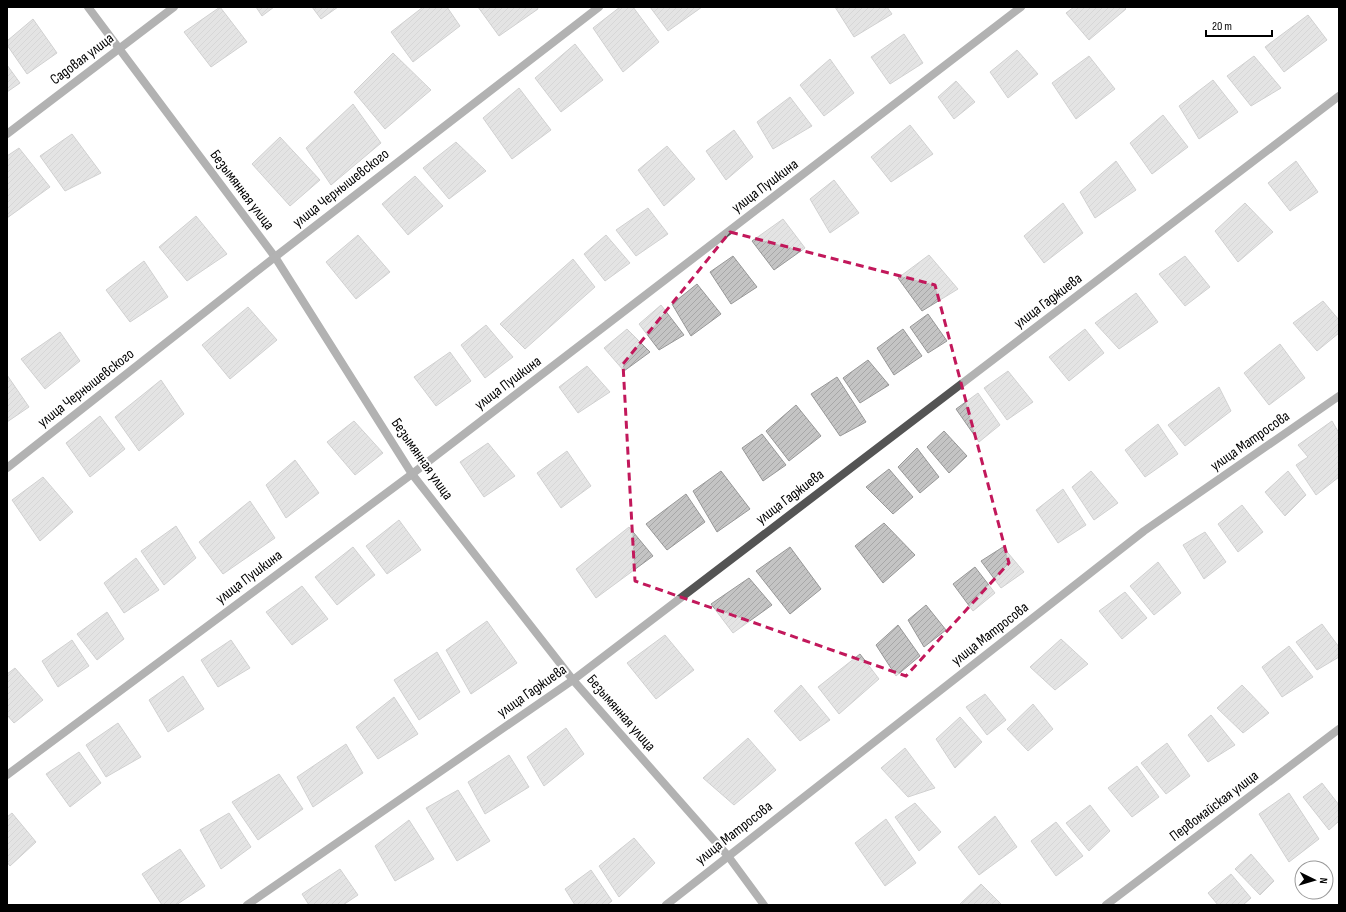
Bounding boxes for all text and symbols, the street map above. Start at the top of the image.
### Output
scale bar [1206,12,1272,38]
text: 20 m [1212,19,1232,34]
street label: Садовая улица [46,29,118,89]
street label: улица Чернышевского [289,144,393,232]
street label: Безымянная улица [206,146,278,234]
street label: улица Пушкина [728,155,802,217]
street label: улица Гаджиева [1010,269,1086,333]
street label: улица Чернышевского [34,344,138,432]
street label: улица Пушкина [471,352,545,414]
street label: улица Матросова [1207,407,1294,475]
street label: Безымянная улица [387,414,457,504]
street label: улица Гаджиева [752,465,828,529]
street label: улица Пушкина [212,546,286,608]
street label: улица Матросова [948,598,1032,670]
street label: улица Гаджиева [494,660,571,722]
street label: Безымянная улица [582,671,660,755]
street label: Первомайская улица [1166,766,1262,846]
street label: улица Матросова [692,797,776,869]
north arrow [1294,860,1334,900]
text: N [1317,877,1330,884]

